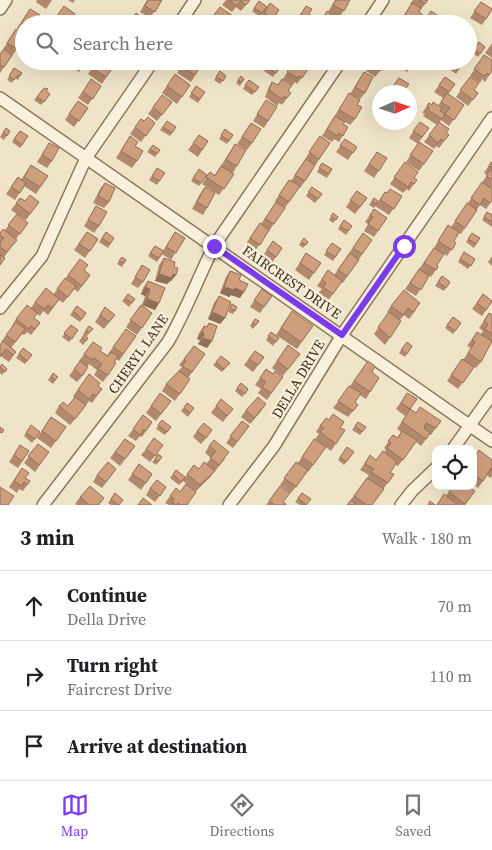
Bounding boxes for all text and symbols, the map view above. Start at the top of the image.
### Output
search box [15,15,477,70]
icon: search [33,29,61,57]
text: Search here [73,30,173,56]
north arrow [372,85,417,130]
route end [203,235,226,258]
route start [393,235,416,258]
street label: FAIRCREST DRIVE [238,240,346,324]
street label: CHERYL LANE [103,310,173,398]
street label: DELLA DRIVE [267,336,329,422]
map controls [432,445,477,490]
button: locate [432,445,477,490]
text: 3 min [20,523,75,552]
text: Walk · 180 m [382,527,472,549]
text: Continue [67,582,147,608]
icon: ahead [20,592,48,620]
text: 70 m [438,595,472,617]
text: Della Drive [67,608,146,630]
text: Turn right [67,652,158,678]
icon: right [20,662,48,690]
text: 110 m [430,665,472,687]
text: Faircrest Drive [67,678,172,700]
icon: arrive [20,732,48,760]
text: Arrive at destination [67,733,247,759]
tab: Map [61,791,89,841]
tab: Directions [210,791,274,841]
tab: Saved [396,791,431,841]

